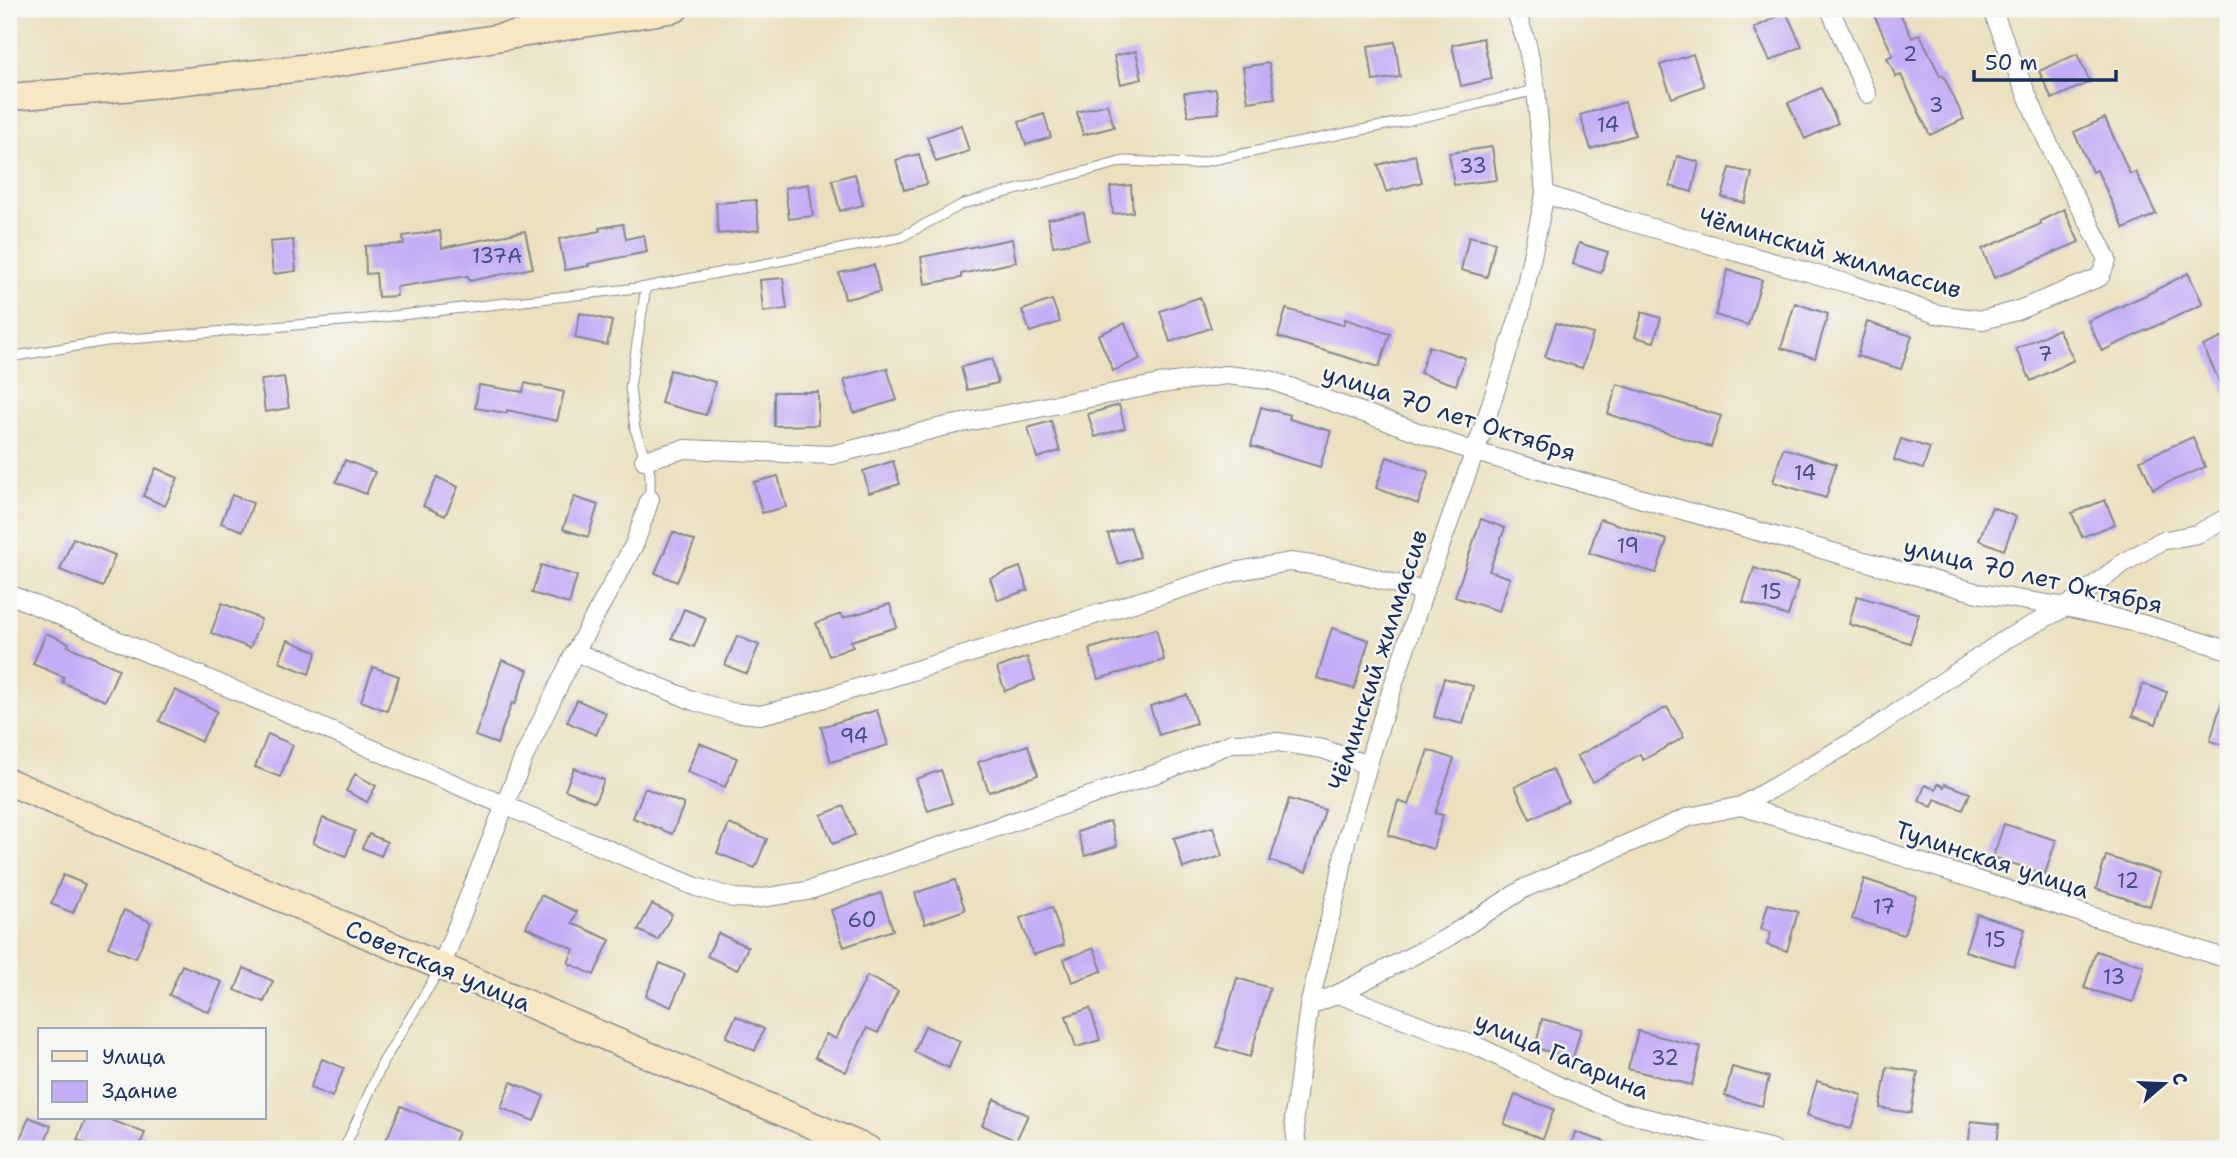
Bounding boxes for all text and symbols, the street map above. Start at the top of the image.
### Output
scale bar [1974,38,2116,82]
house number: 2 [1903,40,1917,68]
text: 50 m [1985,49,2038,77]
house number: 3 [1929,91,1943,119]
house number: 14 [1597,111,1619,139]
house number: 33 [1459,152,1487,180]
street label: Чёминский жилмассив [1695,200,1965,306]
house number: 137А [472,242,522,270]
house number: 7 [2038,340,2052,368]
street label: улица 70 лет Октября [1318,357,1580,469]
house number: 14 [1794,459,1816,487]
street label: Чёминский жилмассив [1321,526,1435,794]
street label: улица 70 лет Октября [1900,531,2166,621]
house number: 19 [1617,532,1639,560]
house number: 15 [1760,578,1782,606]
house number: 94 [840,722,868,750]
street label: Тулинская улица [1891,814,2093,906]
house number: 12 [2117,867,2139,895]
house number: 17 [1873,893,1895,921]
house number: 60 [848,906,876,934]
street label: Советская улица [340,912,536,1020]
house number: 15 [1984,926,2006,954]
house number: 13 [2103,963,2125,991]
street label: улица Гагарина [1470,1005,1654,1107]
legend [38,1028,266,1120]
text: Улица [102,1043,165,1071]
house number: 32 [1651,1044,1679,1072]
north arrow [2128,1050,2198,1120]
text: С [2166,1069,2193,1088]
text: Здание [102,1077,178,1105]

